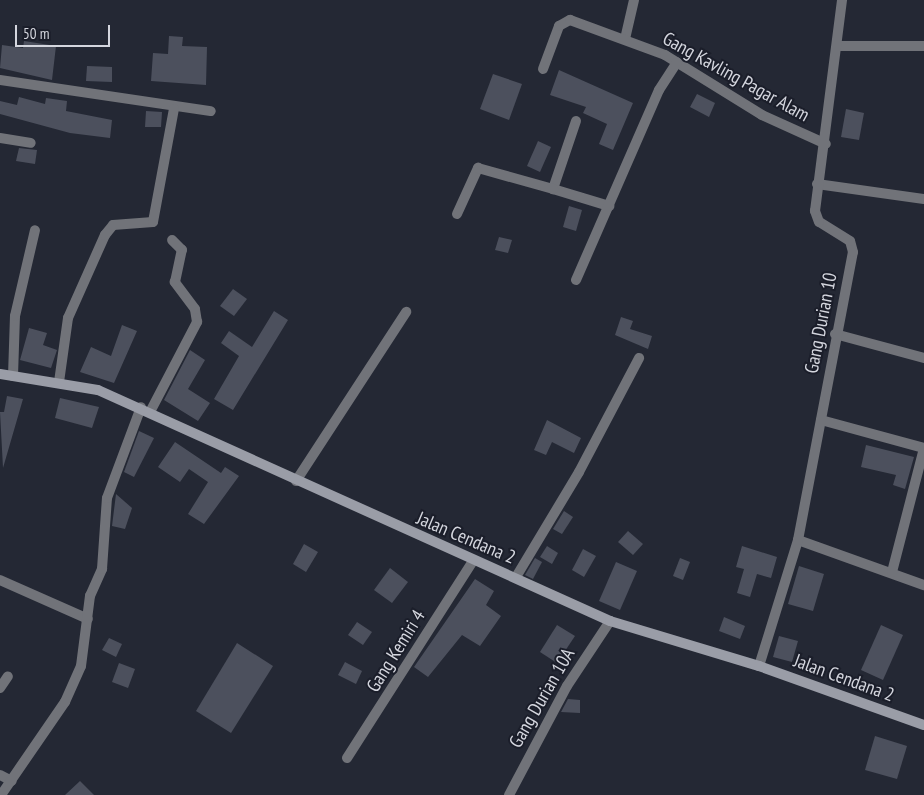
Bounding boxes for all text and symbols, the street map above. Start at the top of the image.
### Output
scale bar [18,15,112,47]
text: 50 m [23,24,49,43]
street label: Gang Kavling Pagar Alam [658,27,814,127]
street label: Gang Durian 10 [800,271,842,375]
street label: Jalan Cendana 2 [413,507,519,569]
street label: Gang Kemiri 4 [362,606,430,696]
street label: Gang Durian 10A [504,644,580,752]
street label: Jalan Cendana 2 [791,649,897,707]

